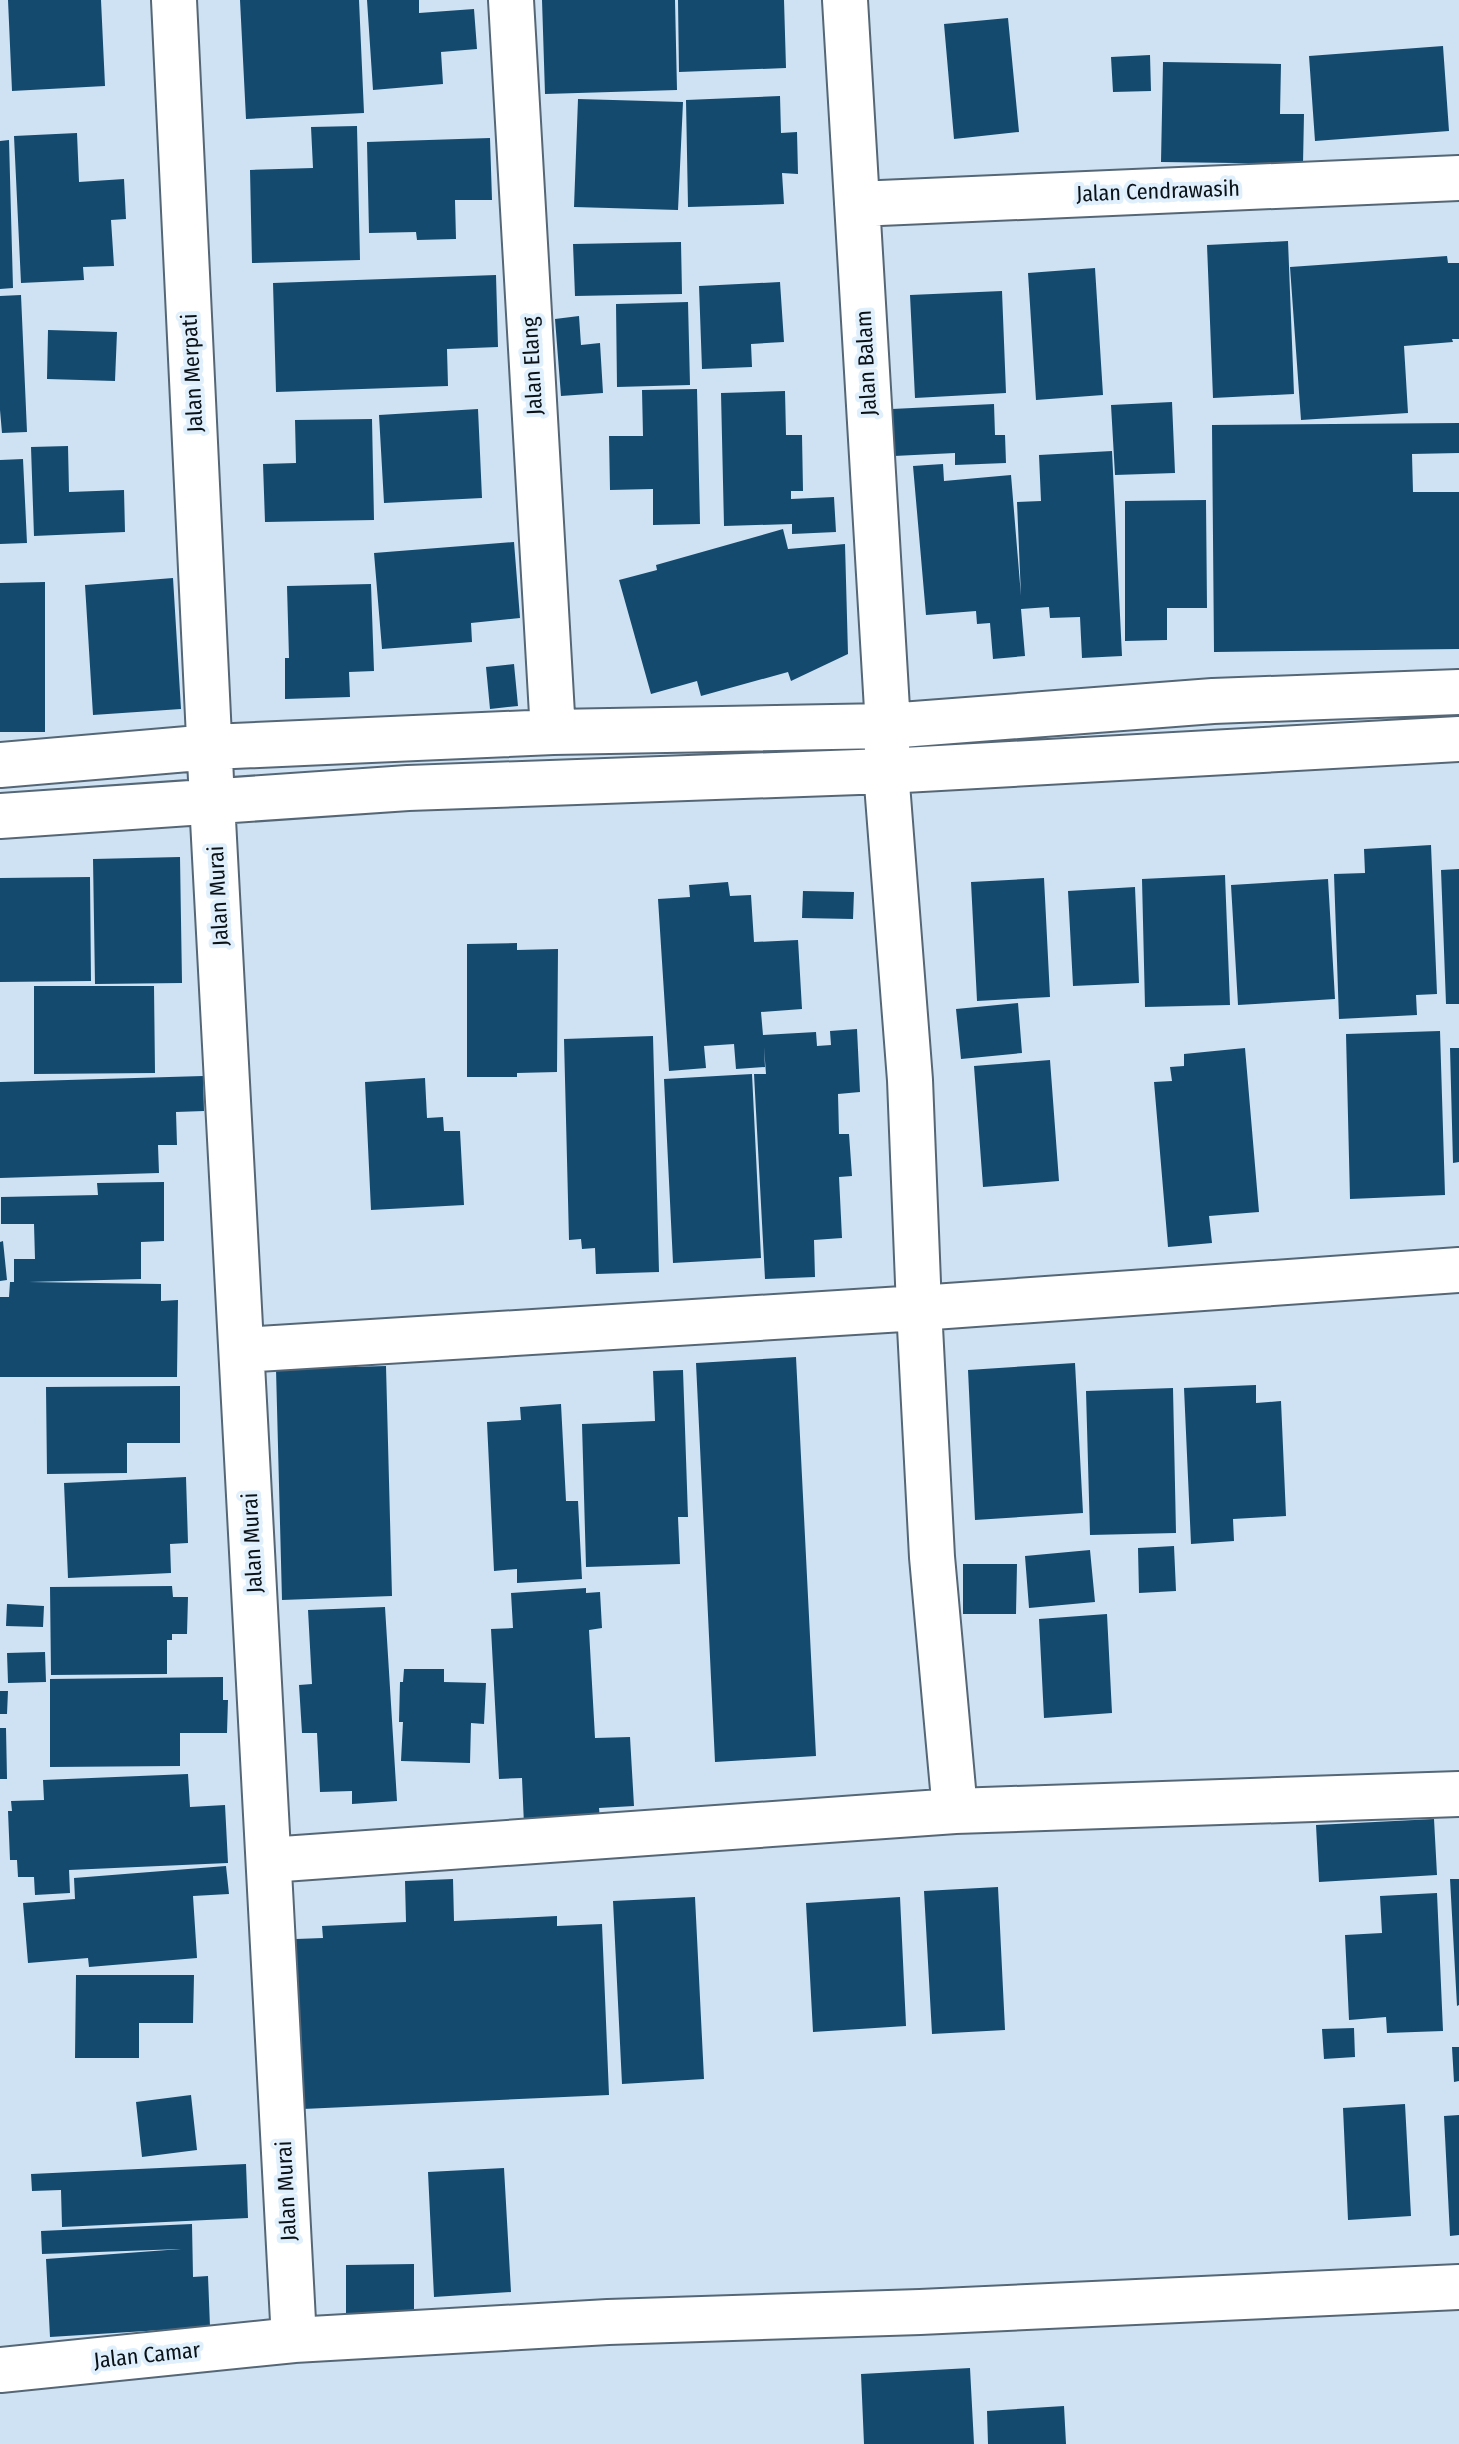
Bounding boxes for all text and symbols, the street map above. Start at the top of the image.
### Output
street label: Jalan Cendrawasih [1076,175,1240,207]
street label: Jalan Balam [850,309,882,417]
street label: Jalan Merpati [175,313,209,433]
street label: Jalan Elang [516,316,548,416]
street label: Jalan Murai [202,845,234,947]
street label: Jalan Murai [236,1492,268,1594]
street label: Jalan Murai [270,2140,302,2242]
street label: Jalan Camar [92,2336,202,2374]

